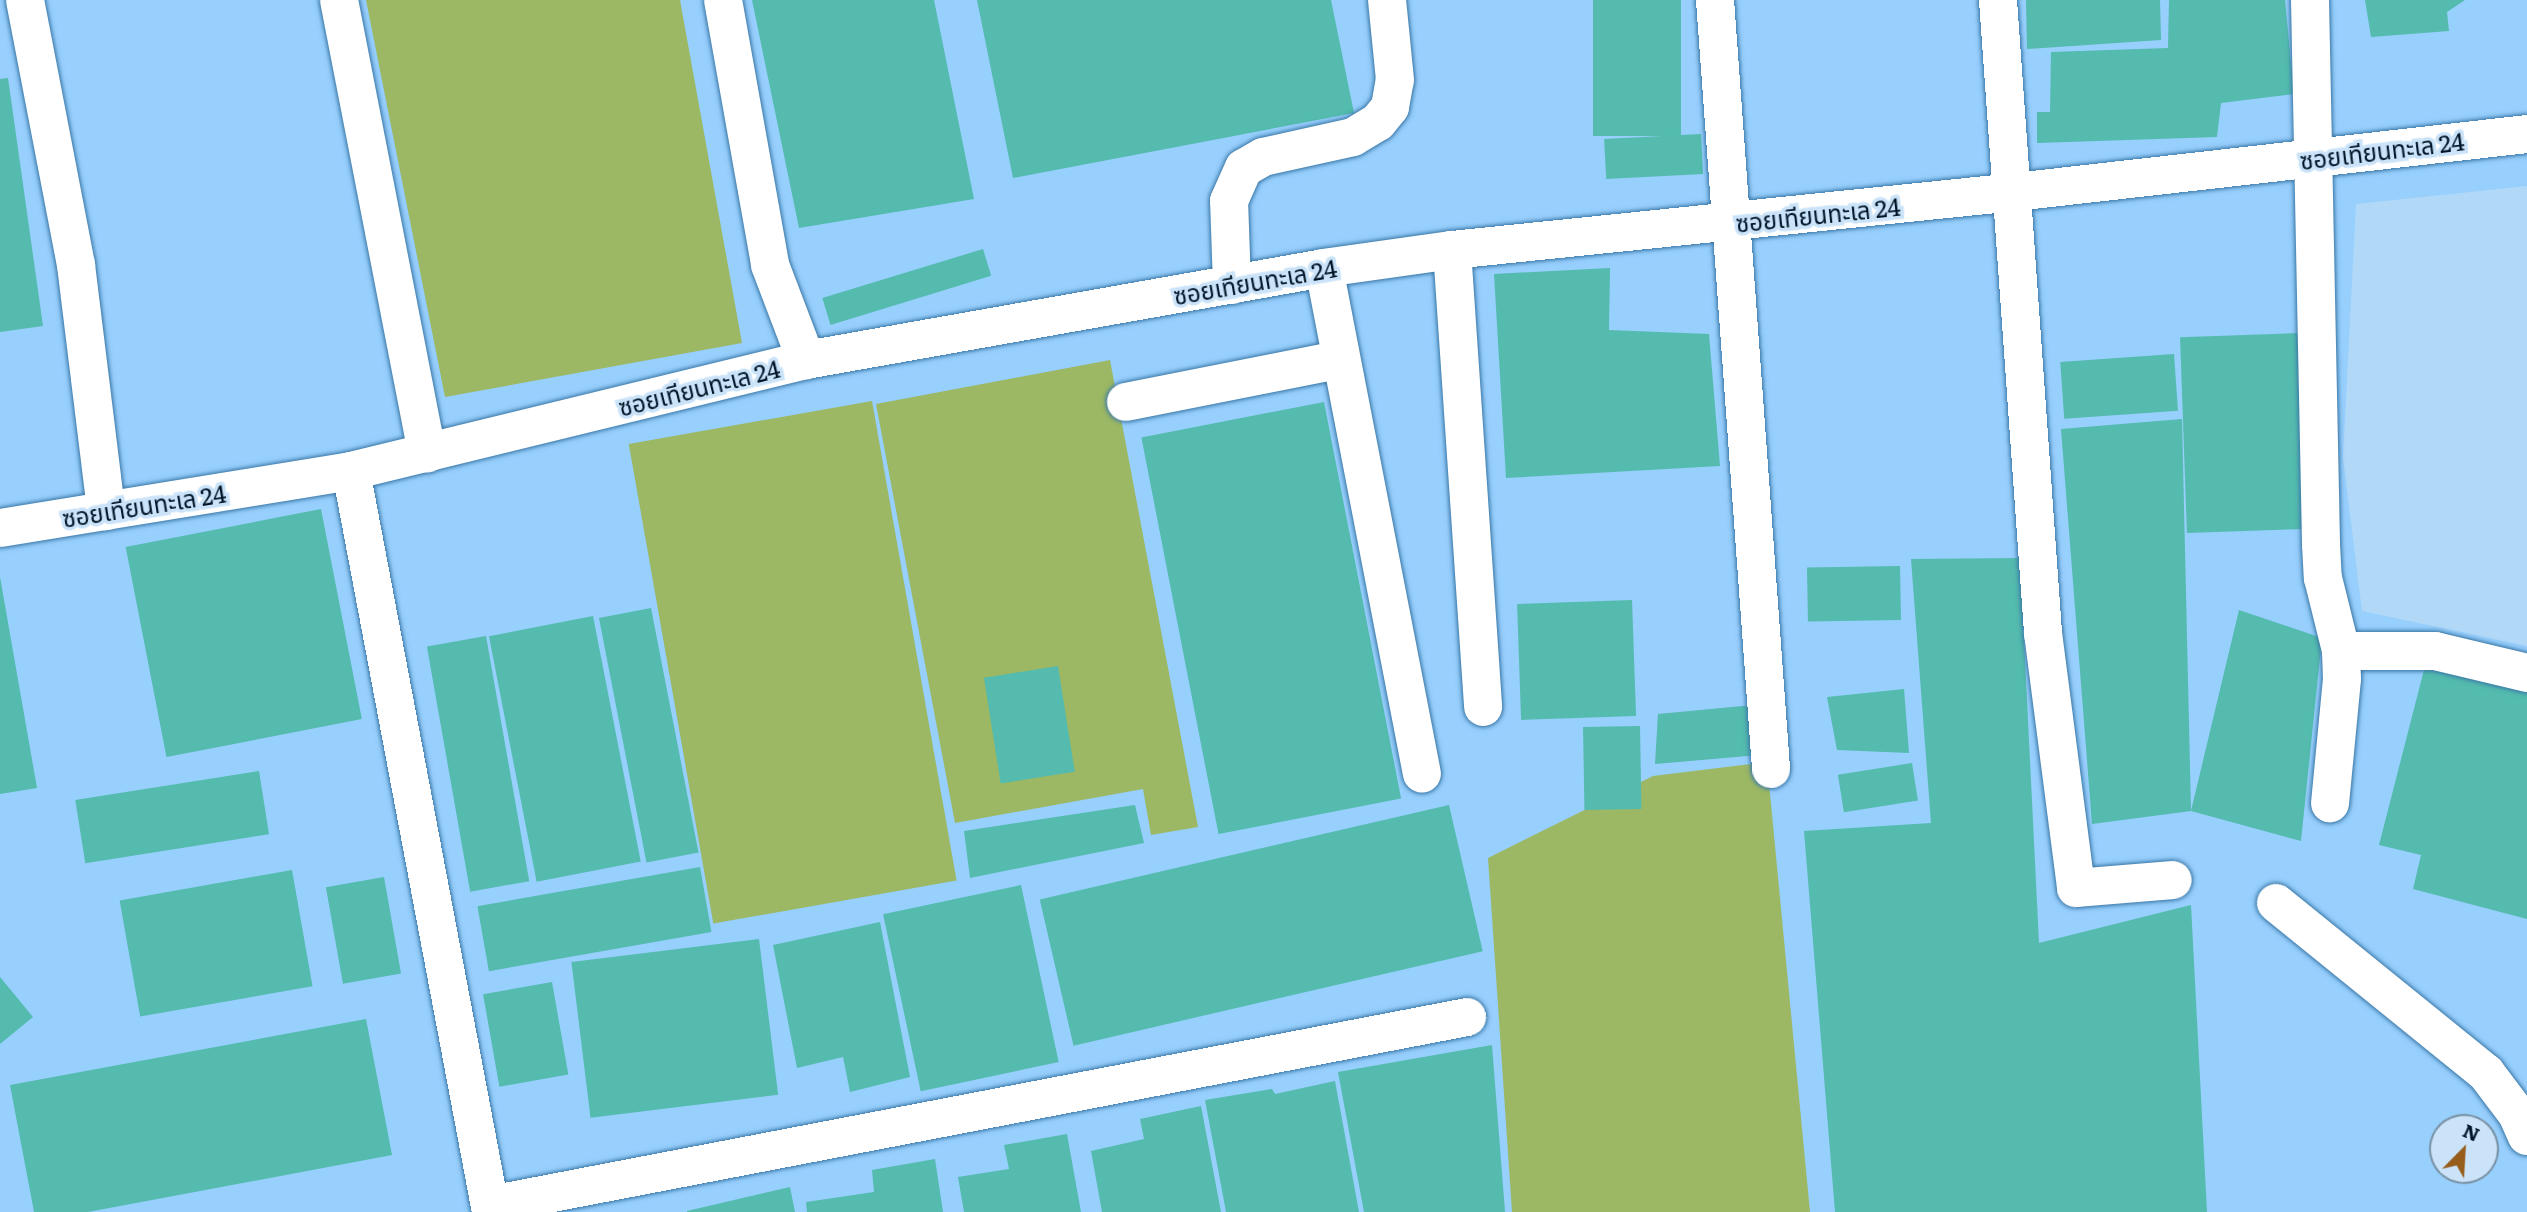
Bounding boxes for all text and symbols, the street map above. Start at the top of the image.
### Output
street label: ซอยเทียนทะเล 24 [2298,126,2466,174]
street label: ซอยเทียนทะเล 24 [1734,191,1902,237]
street label: ซอยเทียนทะเล 24 [1171,252,1339,310]
street label: ซอยเทียนทะเล 24 [615,353,783,421]
street label: ซอยเทียนทะเล 24 [60,478,228,532]
north arrow [2429,1114,2499,1184]
text: N [2459,1116,2485,1148]

